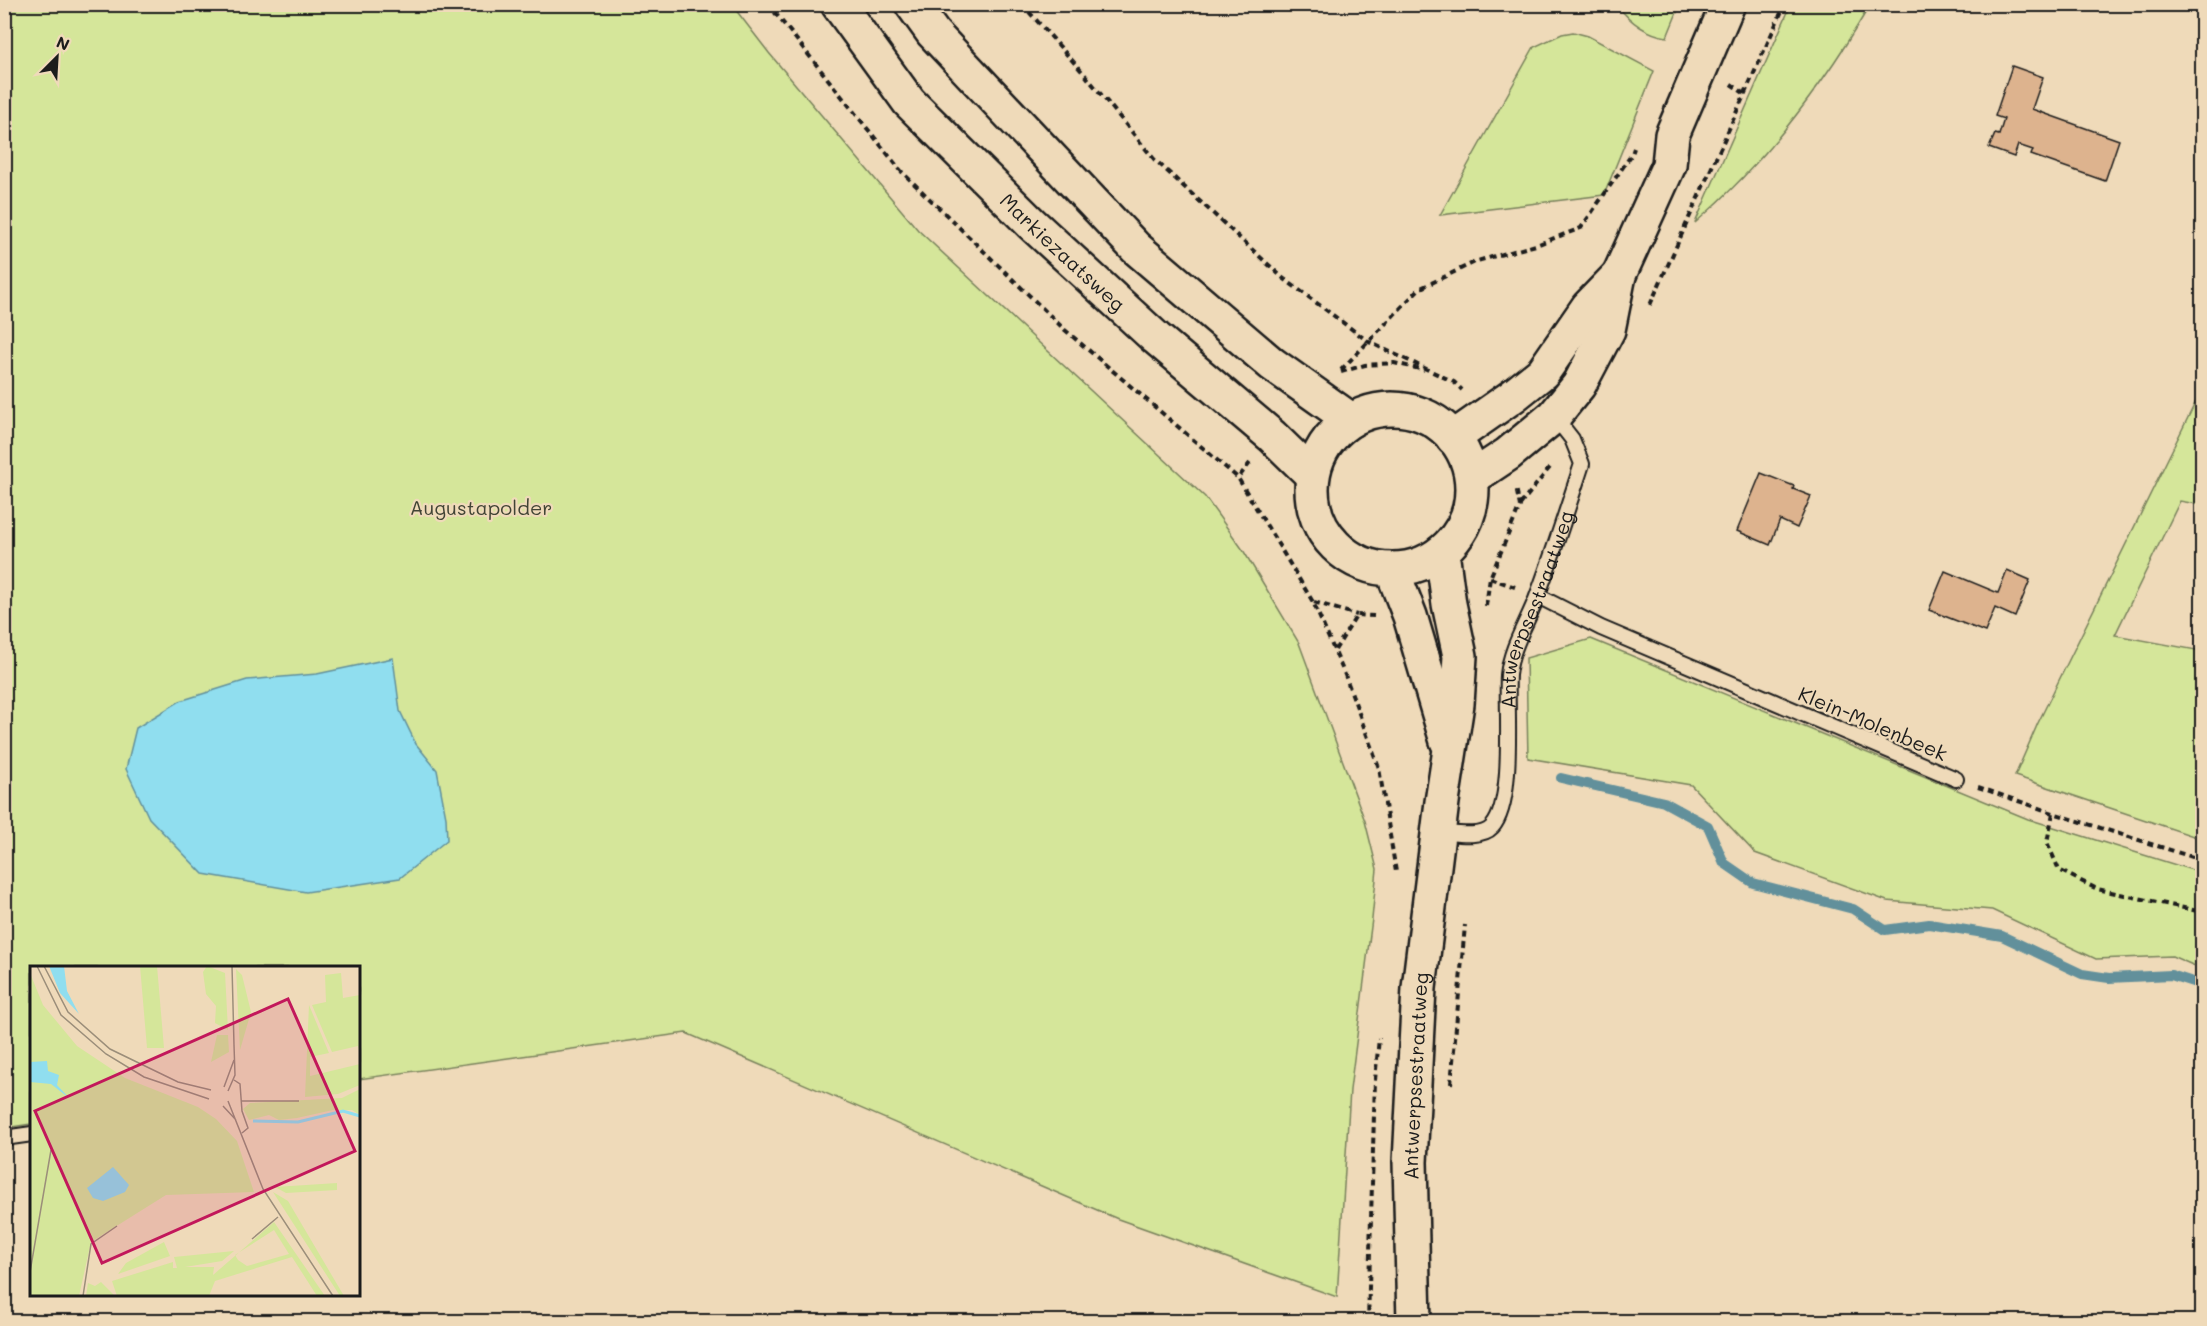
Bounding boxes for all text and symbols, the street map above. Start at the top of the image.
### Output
north arrow [27,27,87,87]
text: N [53,31,73,55]
street label: Markiezaatsweg [995,187,1131,317]
park label: Augustapolder [410,494,552,520]
street label: Antwerpsestraatweg [1495,507,1579,709]
street label: Klein-Molenbeek [1794,680,1952,766]
inset map [30,966,360,1296]
street label: Antwerpsestraatweg [1397,971,1434,1180]

